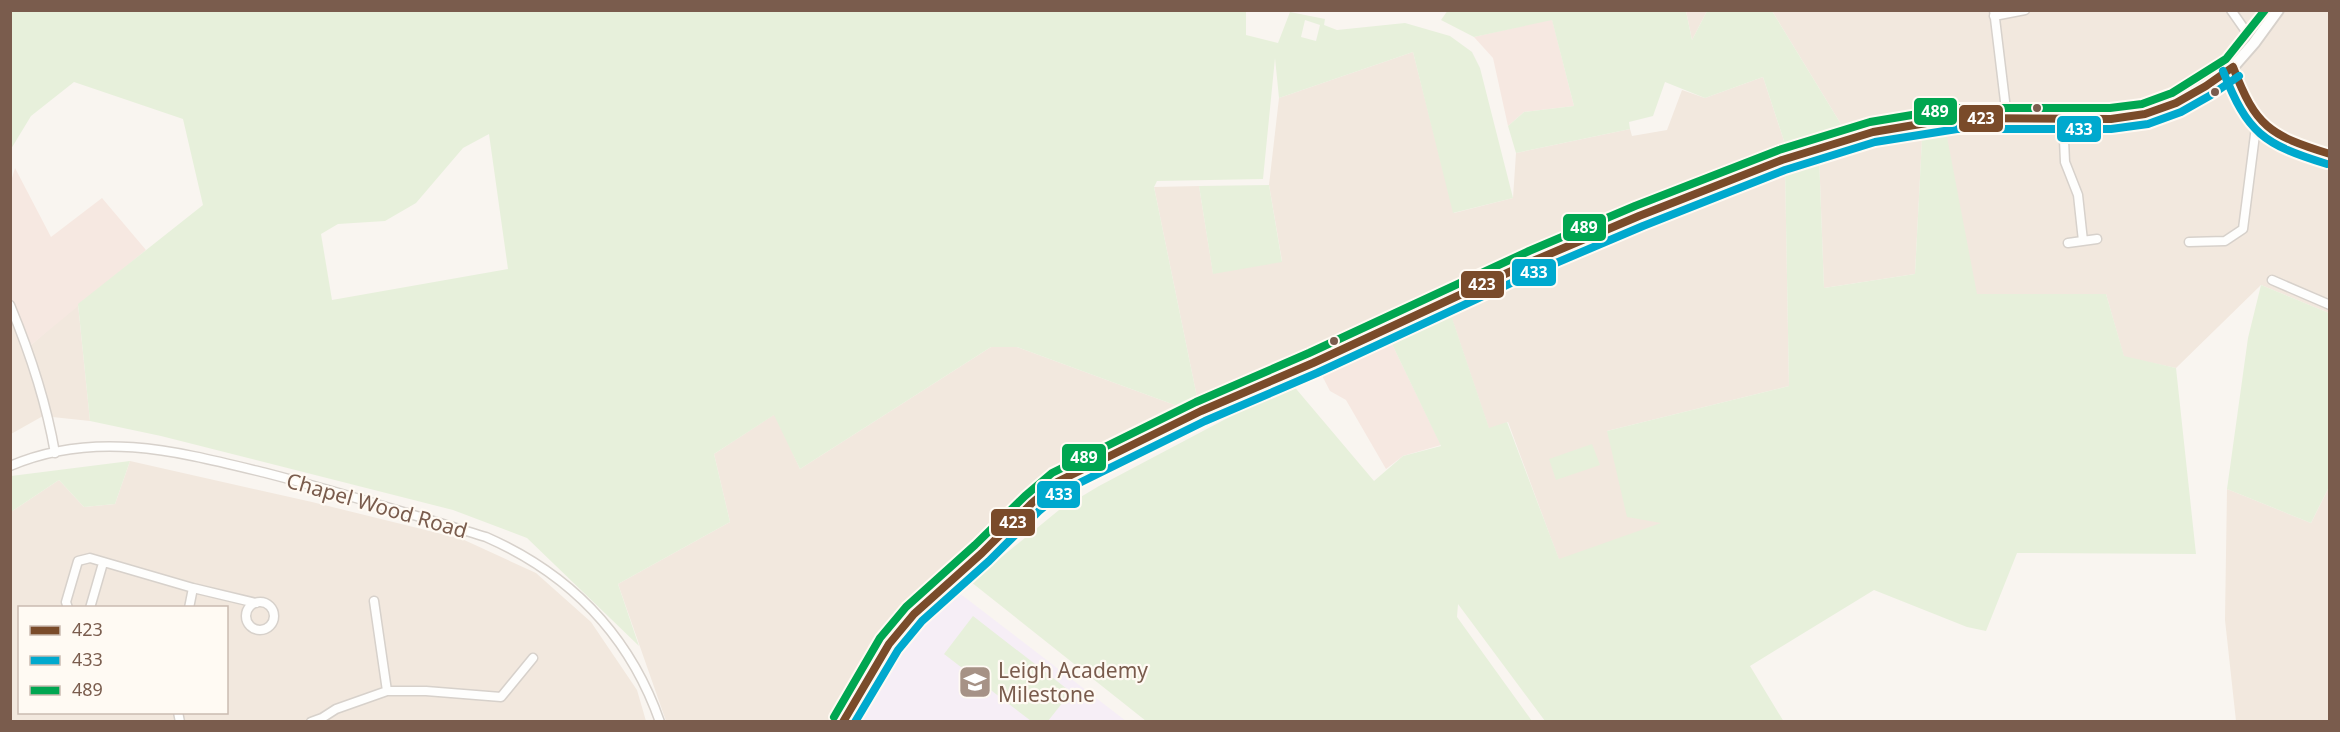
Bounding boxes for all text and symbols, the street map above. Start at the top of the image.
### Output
unlabelled marker [2209,86,2221,98]
line badge: 489 [1913,97,1958,126]
text: 489 [1921,100,1949,122]
unlabelled marker [2031,102,2043,114]
line badge: 423 [1958,104,2004,133]
text: 423 [1967,107,1995,129]
line badge: 433 [2056,115,2102,143]
text: 433 [2065,118,2093,140]
line badge: 489 [1562,213,1607,242]
text: 489 [1570,216,1598,238]
line badge: 433 [1511,258,1557,287]
text: 433 [1520,261,1548,283]
line badge: 423 [1460,270,1505,299]
text: 423 [1468,273,1496,295]
unlabelled marker [1328,335,1340,347]
line badge: 489 [1061,443,1107,472]
text: 489 [1070,446,1098,468]
street label: Chapel Wood Road [283,466,471,544]
line badge: 433 [1036,480,1081,509]
text: 433 [1045,483,1073,505]
line badge: 423 [990,508,1036,537]
text: 423 [999,511,1027,533]
legend [18,606,228,714]
text: 423 [72,617,103,641]
text: 433 [72,647,103,671]
place label: Leigh Academy Milestone [998,656,1148,708]
school or university icon: Leigh Academy Milestone [957,664,993,700]
text: 489 [72,677,103,701]

